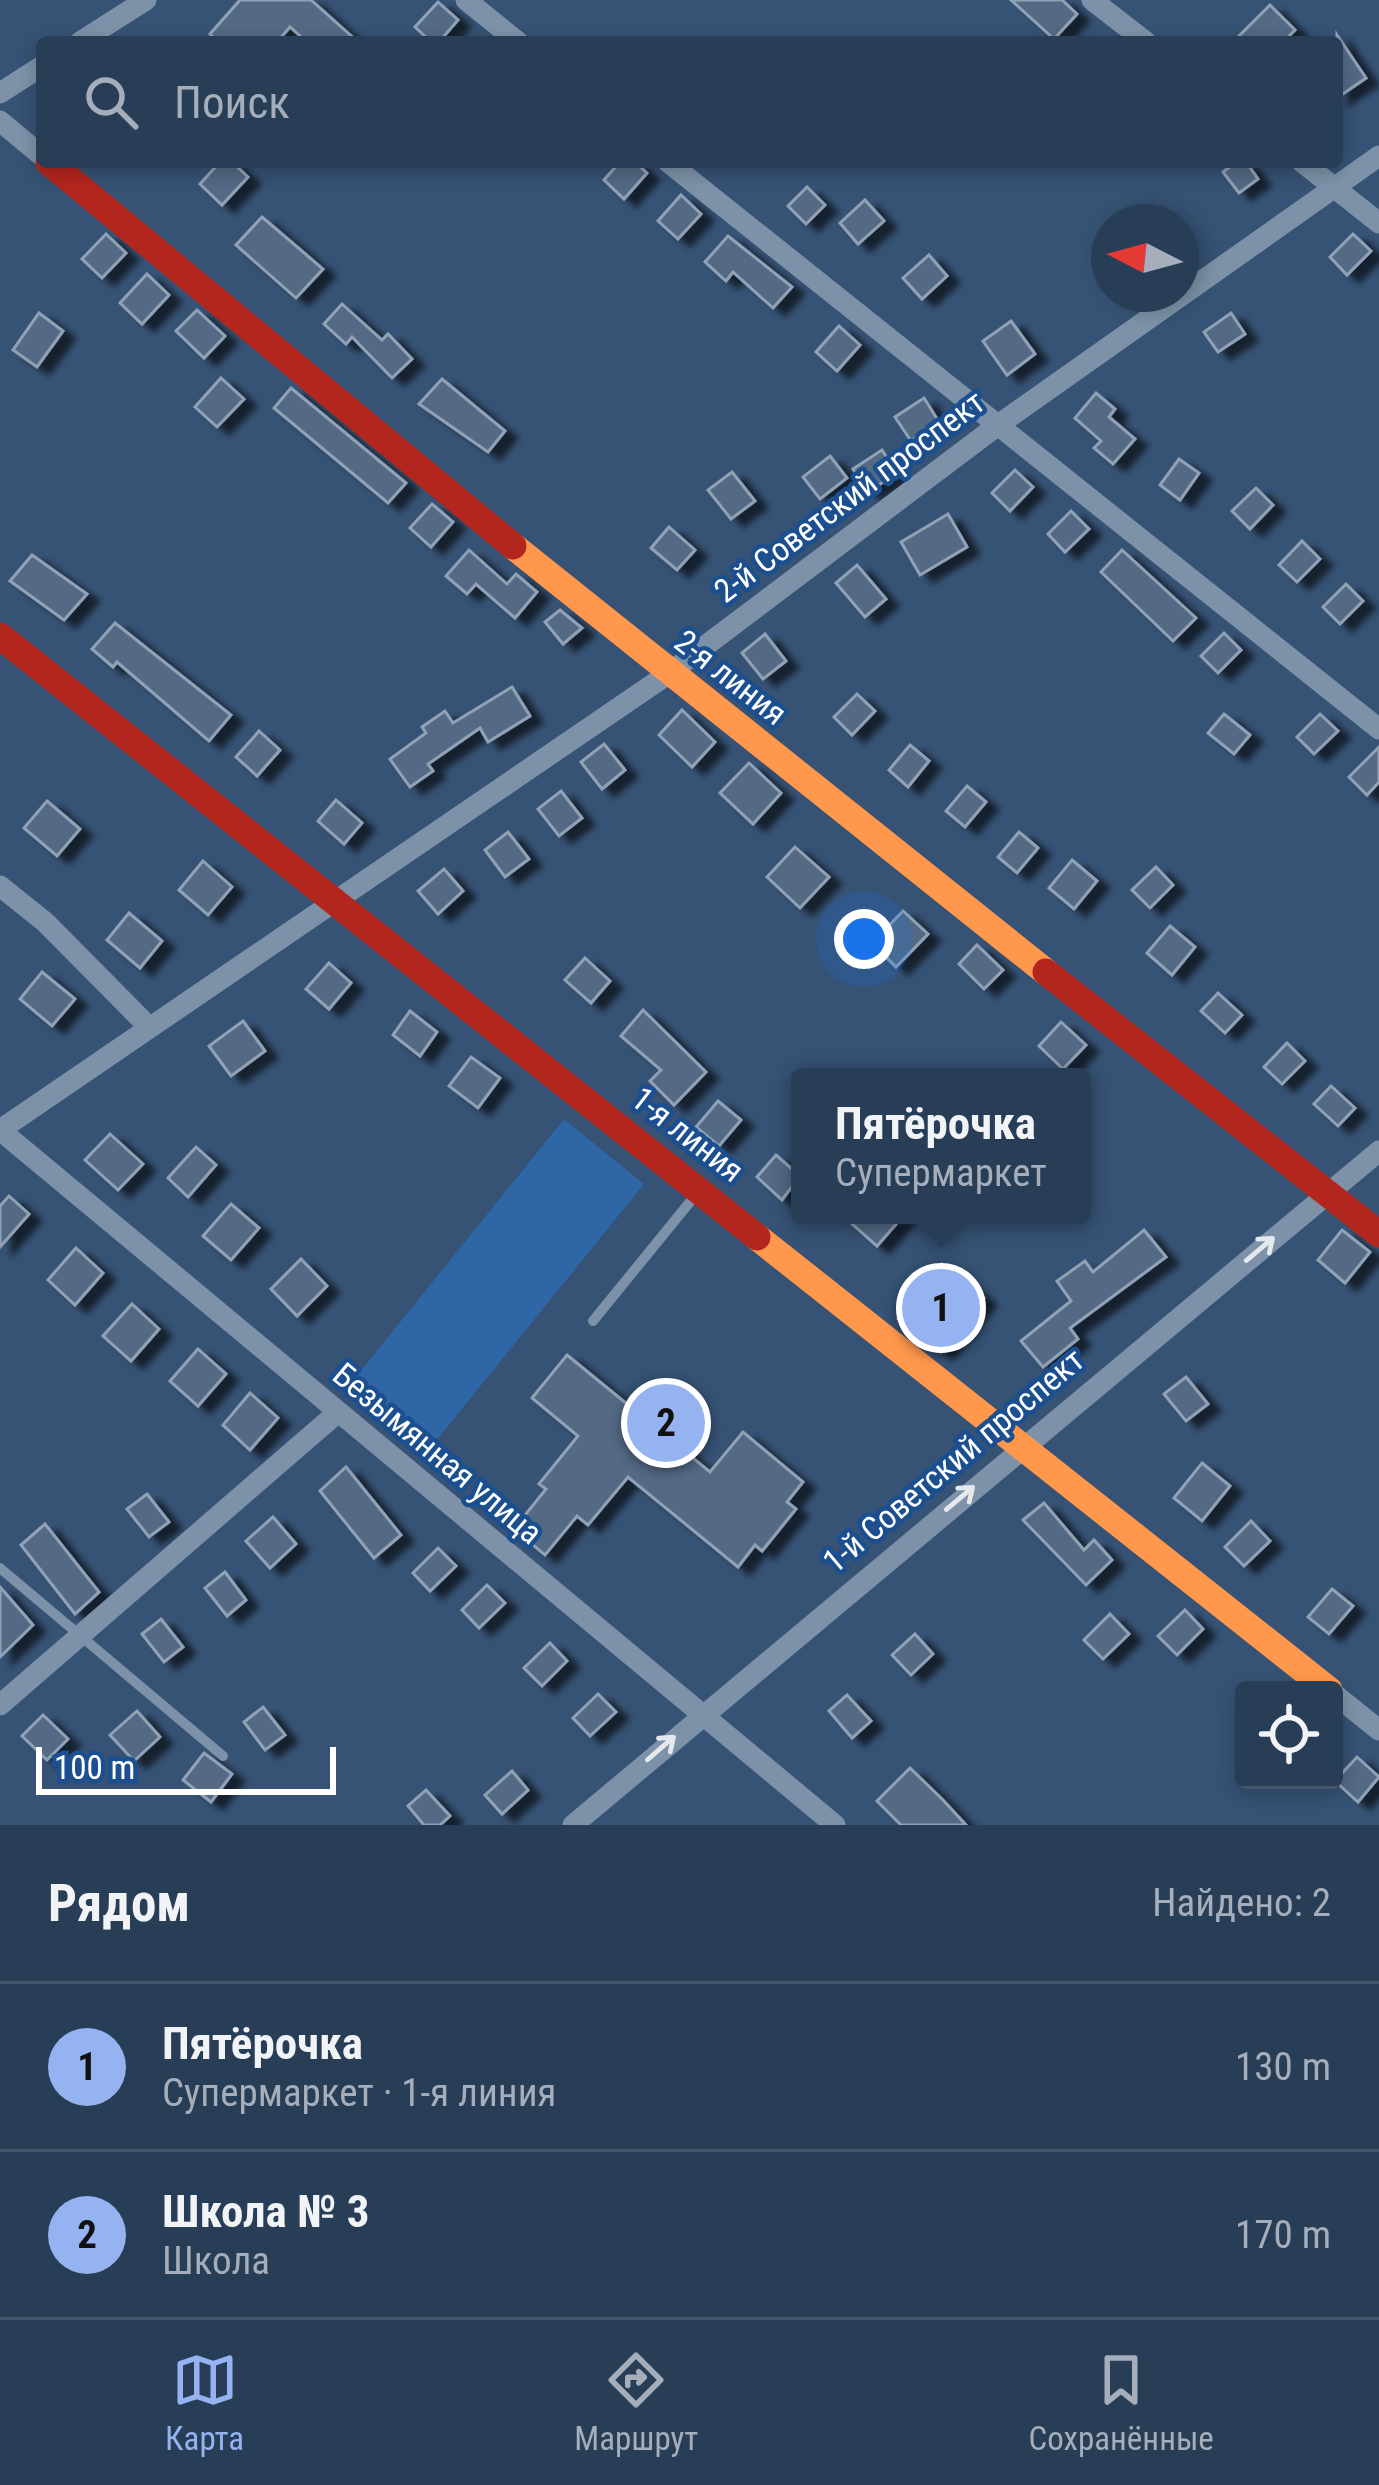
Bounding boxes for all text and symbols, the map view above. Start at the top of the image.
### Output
search box [36,36,1343,168]
icon: search [78,69,144,135]
text: Поиск [174,76,290,129]
north arrow [1091,204,1199,312]
street label: 2-й Советский проспект [707,382,992,611]
street label: 2-я линия [667,622,794,733]
your location [834,909,894,969]
popup [791,1068,1091,1224]
street label: 1-я линия [624,1079,751,1190]
text: Пятёрочка [835,1097,1036,1150]
text: Супермаркет [835,1150,1047,1196]
one-way arrow [1244,1236,1276,1262]
pin: 1 [902,1263,980,1353]
street label: 1-й Советский проспект [815,1340,1092,1581]
street label: Безымянная улица [325,1355,550,1552]
pin: 2 [627,1378,705,1468]
one-way arrow [944,1484,975,1512]
map controls [1235,1681,1343,1789]
button: locate [1235,1681,1343,1789]
one-way arrow [645,1735,676,1762]
scale bar [36,1741,336,1794]
text: 100 m [54,1748,135,1787]
text: Рядом [48,1874,190,1933]
text: Найдено: 2 [1152,1880,1331,1926]
text: Пятёрочка [162,2017,363,2070]
text: 1 [77,2044,97,2090]
text: 130 m [1235,2044,1331,2090]
text: Супермаркет · 1-я линия [162,2070,556,2116]
text: Школа № 3 [162,2185,369,2238]
text: 2 [77,2212,97,2258]
text: 170 m [1235,2212,1331,2258]
text: Школа [162,2238,270,2284]
tab: Карта [165,2347,244,2458]
tab: Маршрут [574,2347,698,2458]
tab: Сохранённые [1029,2347,1214,2458]

